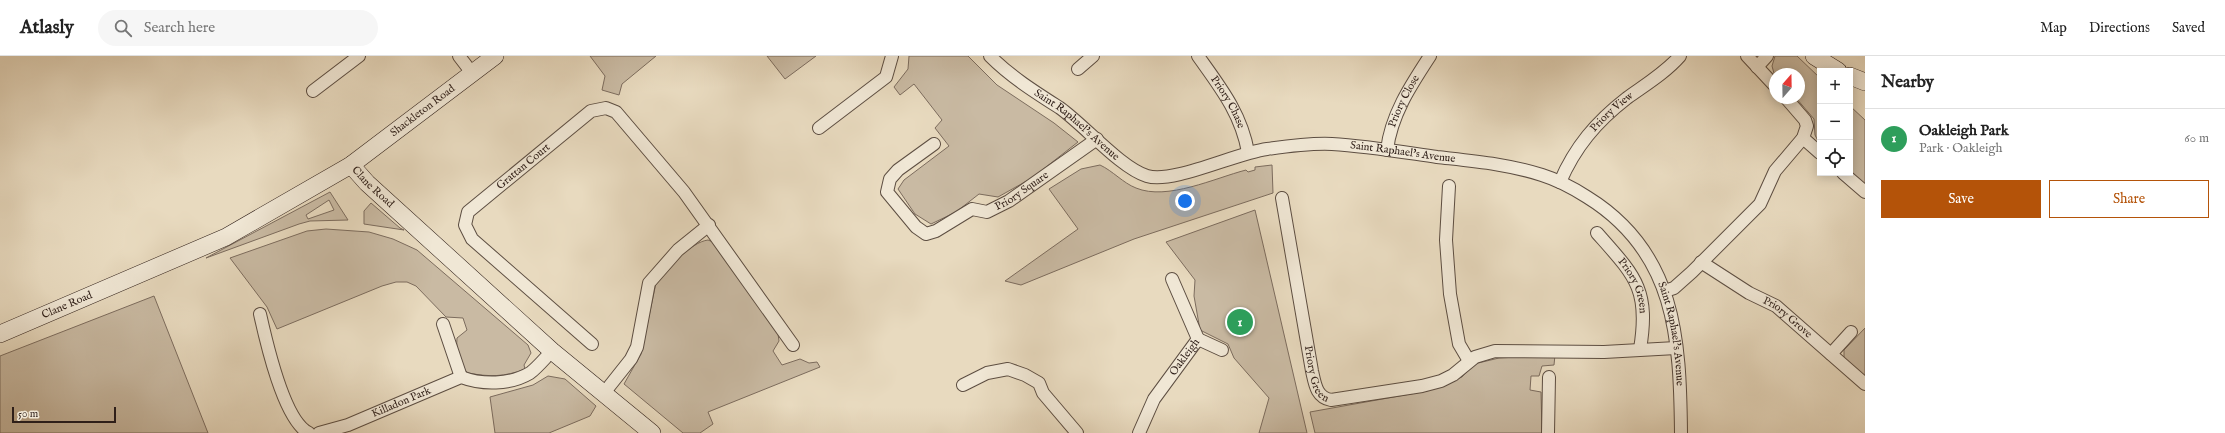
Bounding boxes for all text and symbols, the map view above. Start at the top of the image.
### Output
search box [98,10,378,46]
text: Atlasly [20,16,74,40]
icon: search [112,17,134,39]
text: Search here [144,18,215,37]
text: Map [2040,19,2067,37]
text: Directions [2089,19,2150,37]
text: Saved [2172,19,2205,37]
north arrow [1769,68,1805,104]
map controls [1817,68,1853,176]
button: + [1817,68,1853,104]
street label: Priory Close [1385,72,1423,129]
text: Nearby [1881,72,1934,93]
street label: Priory Chase [1207,73,1248,130]
street label: Shackleton Road [387,82,458,140]
street label: Saint Raphael's Avenue [1031,86,1122,164]
street label: Priory View [1587,88,1637,135]
button: − [1817,104,1853,140]
text: Oakleigh Park [1919,121,2009,140]
text: 1 [1892,130,1896,147]
text: 60 m [2184,130,2209,147]
street label: Saint Raphael's Avenue [1350,138,1456,166]
street label: Grattan Court [494,140,553,193]
button: locate [1817,140,1853,176]
text: Park · Oakleigh [1919,140,2003,157]
street label: Clane Road [348,163,397,211]
street label: Priory Square [993,168,1051,214]
button: Save [1881,180,2041,218]
button: Share [2049,180,2209,218]
your location [1175,191,1195,211]
street label: Priory Green [1615,255,1650,314]
street label: Saint Raphael's Avenue [1654,280,1687,386]
street label: Clane Road [40,288,95,322]
street label: Priory Grove [1760,294,1815,341]
pin: 1 [1227,307,1253,337]
street label: Oakleigh [1166,336,1203,379]
street label: Priory Green [1301,345,1331,406]
street label: Killadon Park [370,384,433,421]
scale bar [12,405,116,424]
text: 50 m [18,407,38,421]

